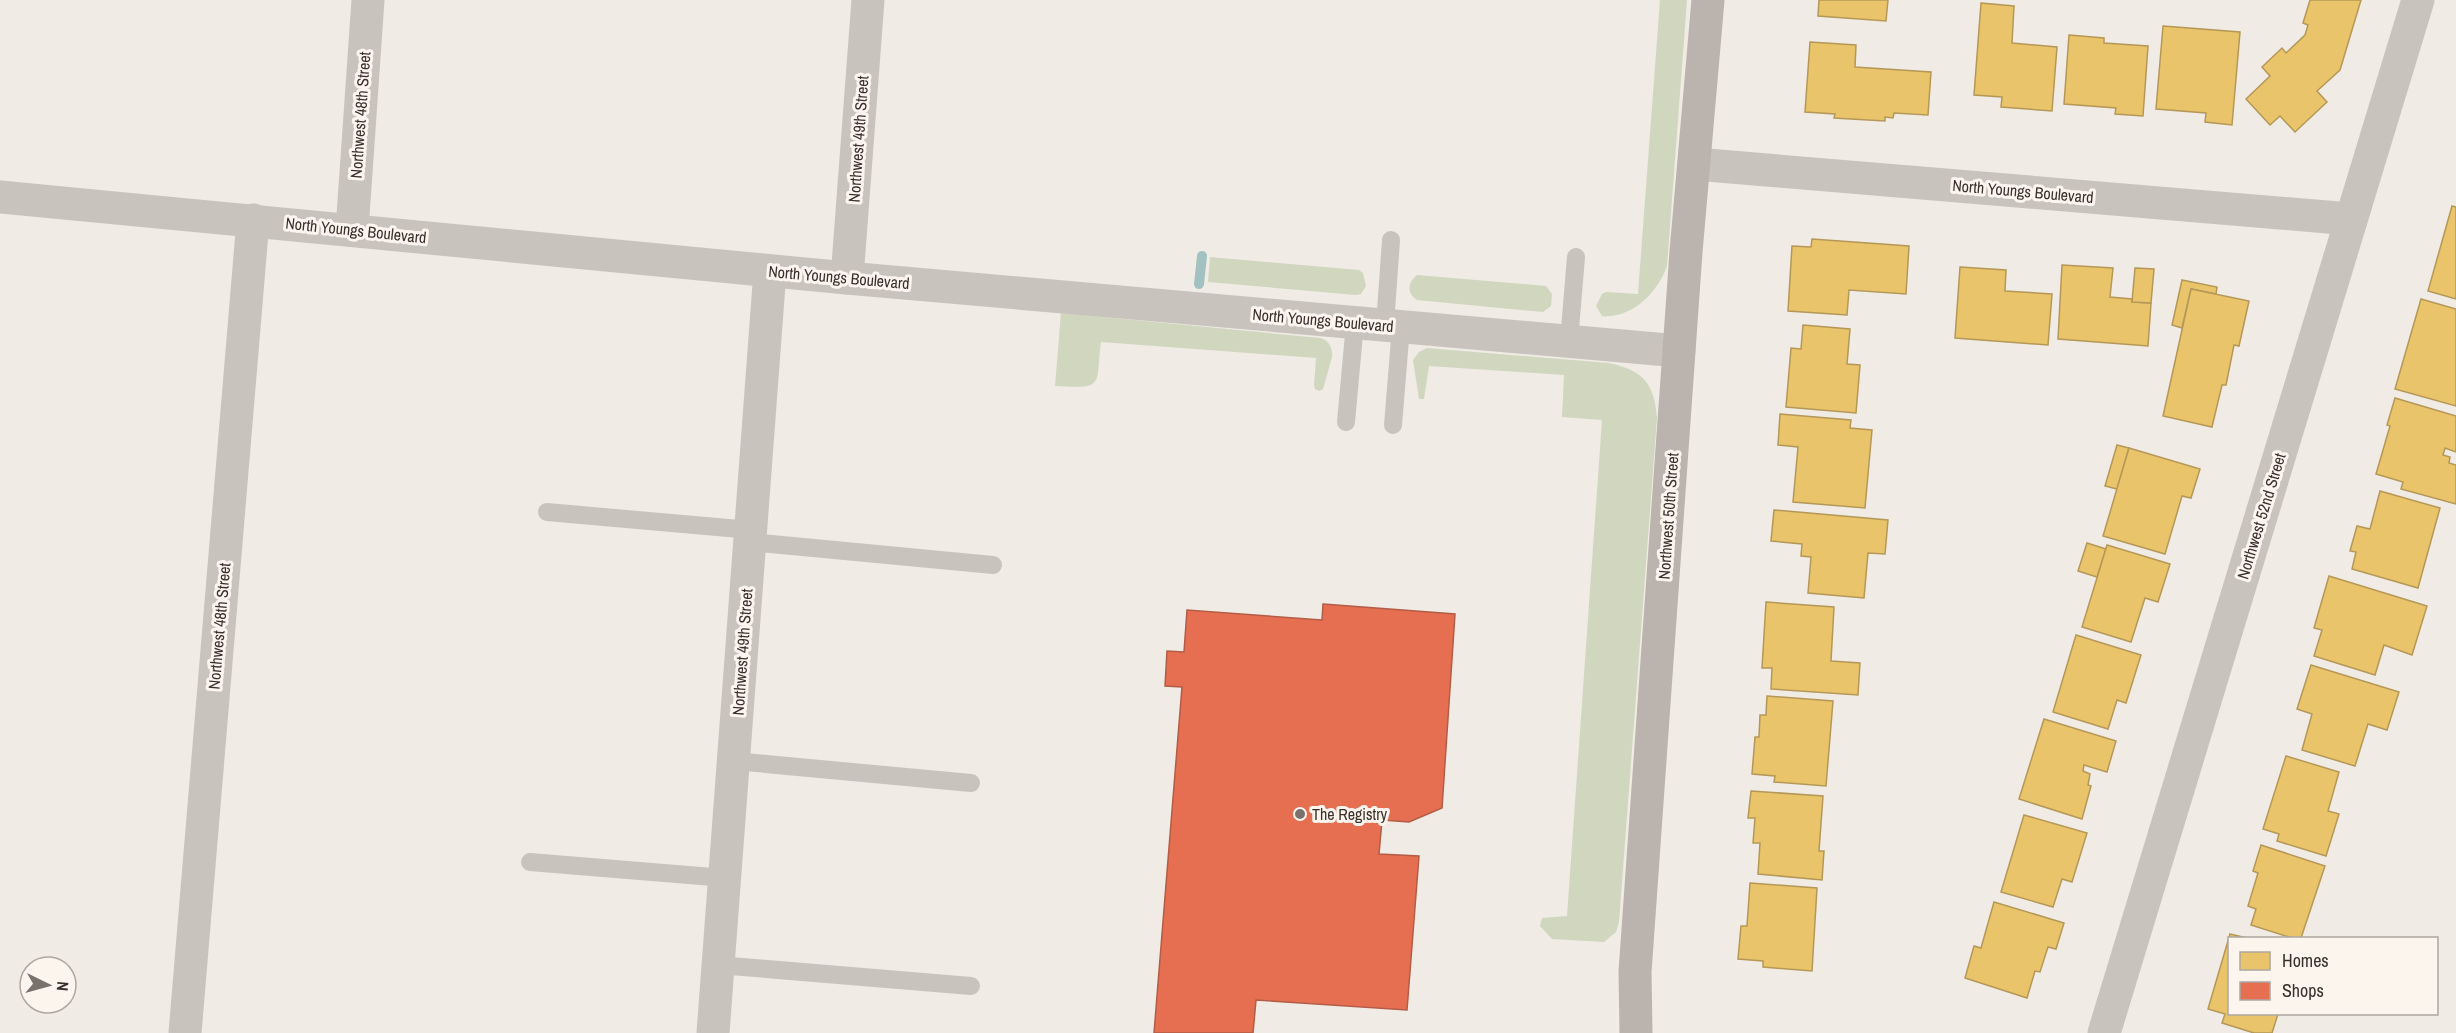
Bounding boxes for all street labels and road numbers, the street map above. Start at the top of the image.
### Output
street label: Northwest 48th Street [345,51,375,179]
street label: Northwest 49th Street [843,75,873,203]
street label: North Youngs Boulevard [1951,174,2095,208]
street label: North Youngs Boulevard [284,212,428,248]
street label: North Youngs Boulevard [767,260,911,294]
street label: North Youngs Boulevard [1251,303,1395,337]
street label: Northwest 52nd Street [2231,450,2291,582]
street label: Northwest 50th Street [1653,452,1683,580]
street label: Northwest 48th Street [203,561,236,690]
street label: Northwest 49th Street [727,588,757,716]

